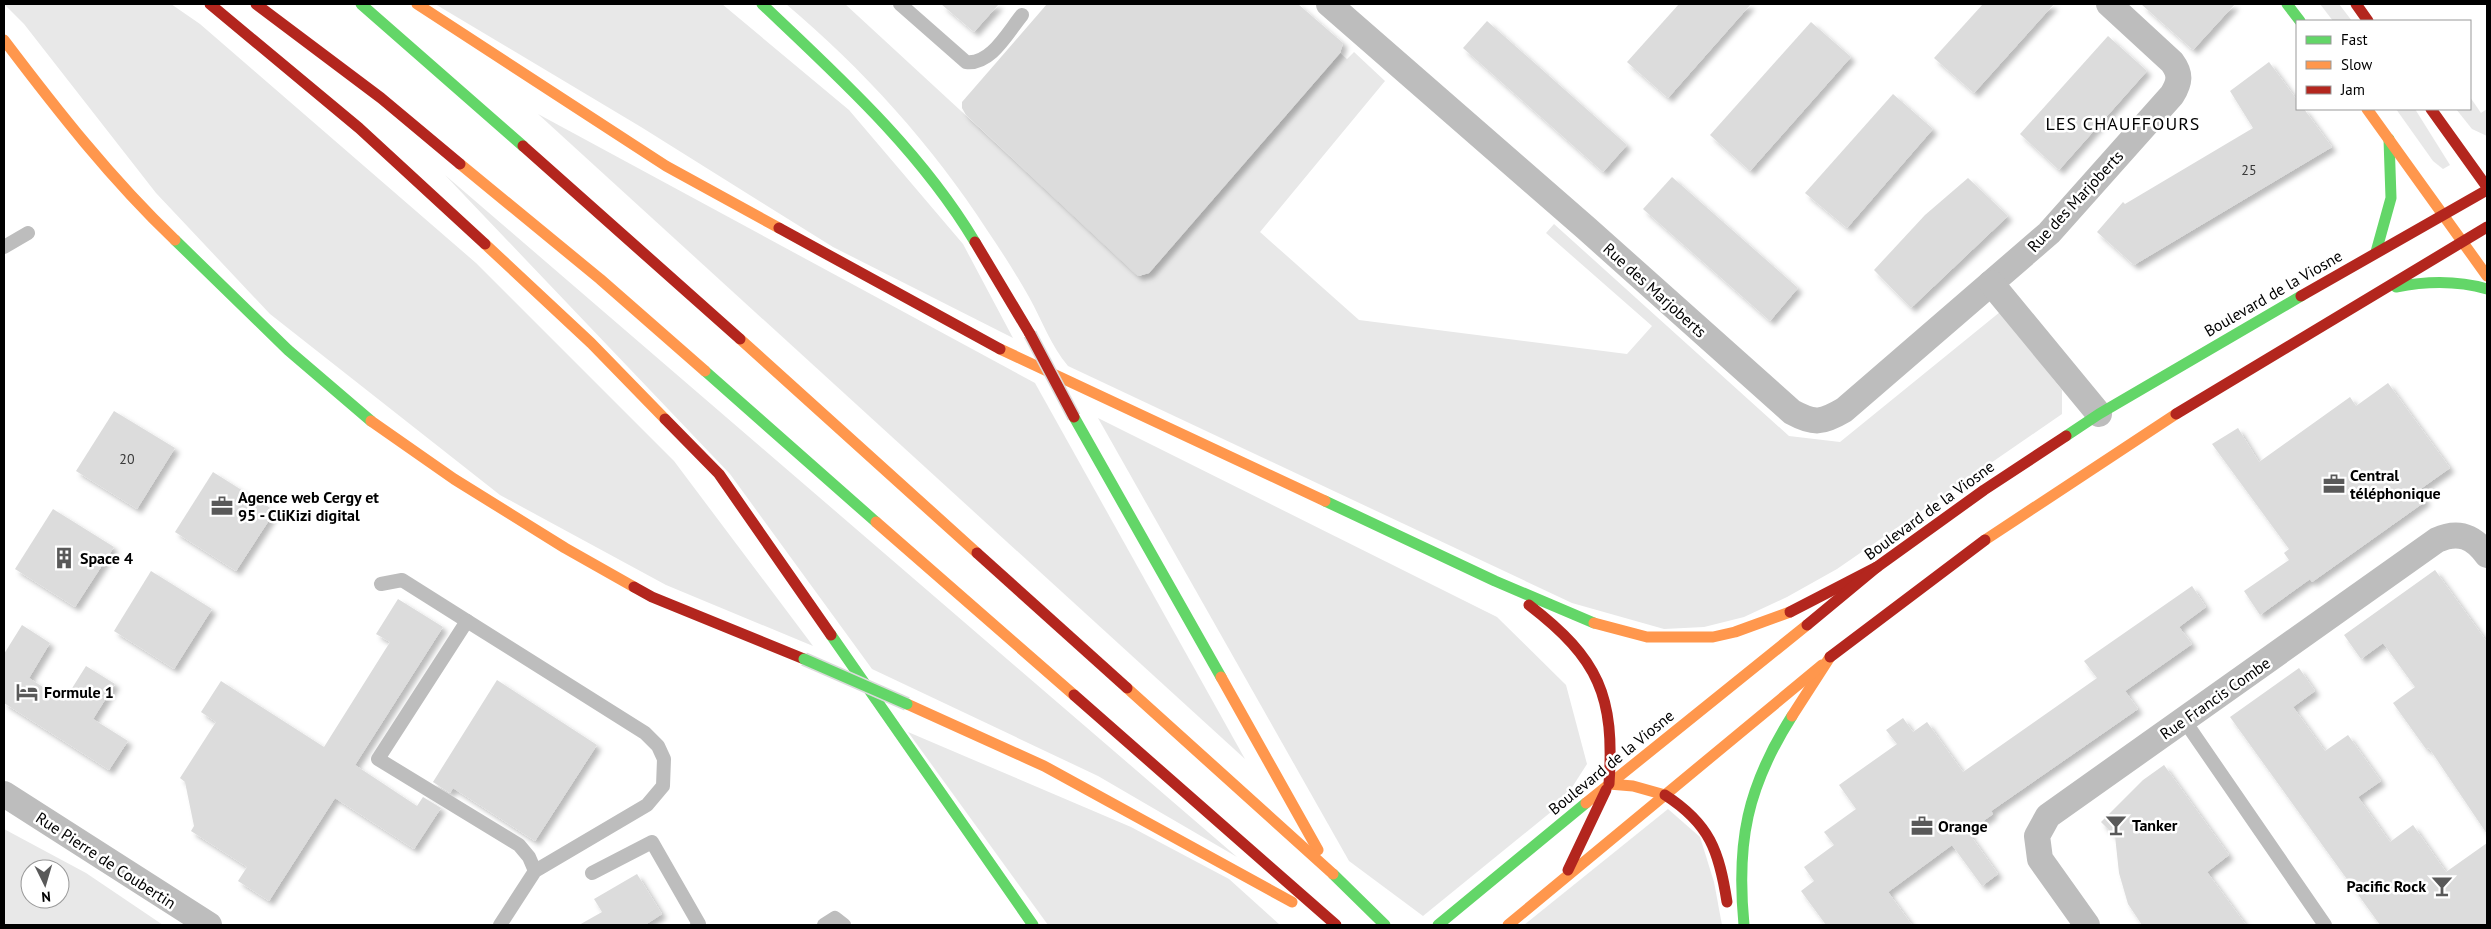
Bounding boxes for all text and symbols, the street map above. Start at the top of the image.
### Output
legend [2296,20,2471,110]
text: Fast [2341,30,2368,49]
text: Slow [2341,55,2372,74]
text: Jam [2340,80,2365,99]
district label: LES CHAUFFOURS [2046,112,2200,135]
street label: Rue des Marjoberts [2023,146,2127,256]
house number: 25 [2241,161,2257,179]
street label: Rue des Marjoberts [1599,238,1711,342]
street label: Boulevard de la Viosne [2200,245,2346,341]
house number: 20 [119,450,135,468]
street label: Boulevard de la Viosne [1860,456,1998,564]
place label: Central téléphonique [2350,465,2441,503]
office icon: Central téléphonique [2321,471,2347,497]
place label: Agence web Cergy et 95 - CliKizi digital [238,487,379,525]
office icon: Agence web Cergy et 95 - CliKizi digital [209,493,235,519]
building icon: Space 4 [51,545,77,571]
place label: Space 4 [80,548,133,568]
street label: Rue Francis Combe [2156,652,2274,744]
hotel icon: Formule 1 [14,679,40,705]
place label: Formule 1 [44,682,114,702]
street label: Boulevard de la Viosne [1544,705,1678,819]
street label: Rue Pierre de Coubertin [32,807,180,913]
bar icon: Tanker [2103,812,2129,838]
office icon: Orange [1909,813,1935,839]
place label: Tanker [2132,815,2178,835]
place label: Orange [1938,816,1988,836]
north arrow [20,859,70,909]
bar icon: Pacific Rock [2429,873,2455,899]
place label: Pacific Rock [2346,876,2426,896]
text: N [41,888,52,906]

